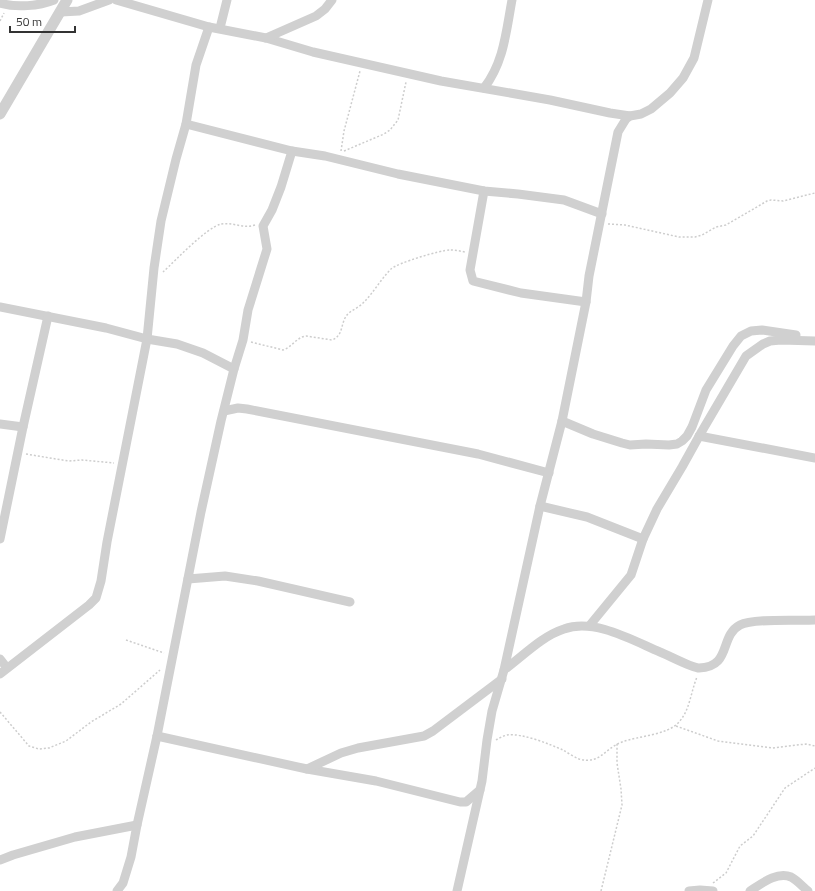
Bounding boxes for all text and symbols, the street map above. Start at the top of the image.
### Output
scale bar [10,8,75,34]
text: 50 m [16,12,42,31]

